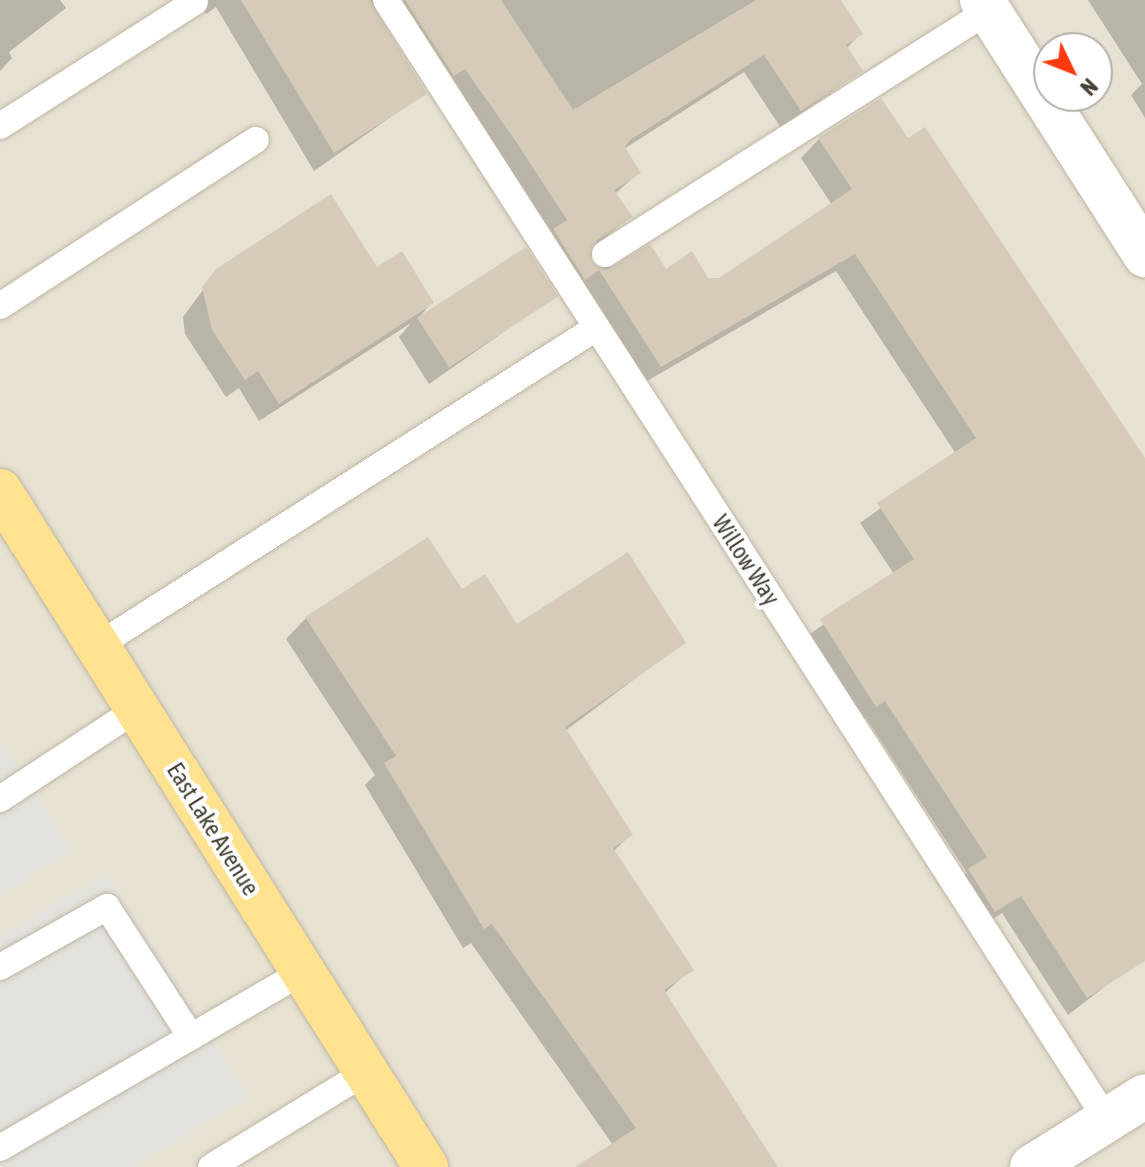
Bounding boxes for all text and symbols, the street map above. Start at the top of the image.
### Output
north arrow [1033,32,1113,112]
text: N [1075,73,1103,101]
street label: Willow Way [706,509,786,611]
street label: East Lake Avenue [161,757,265,901]

